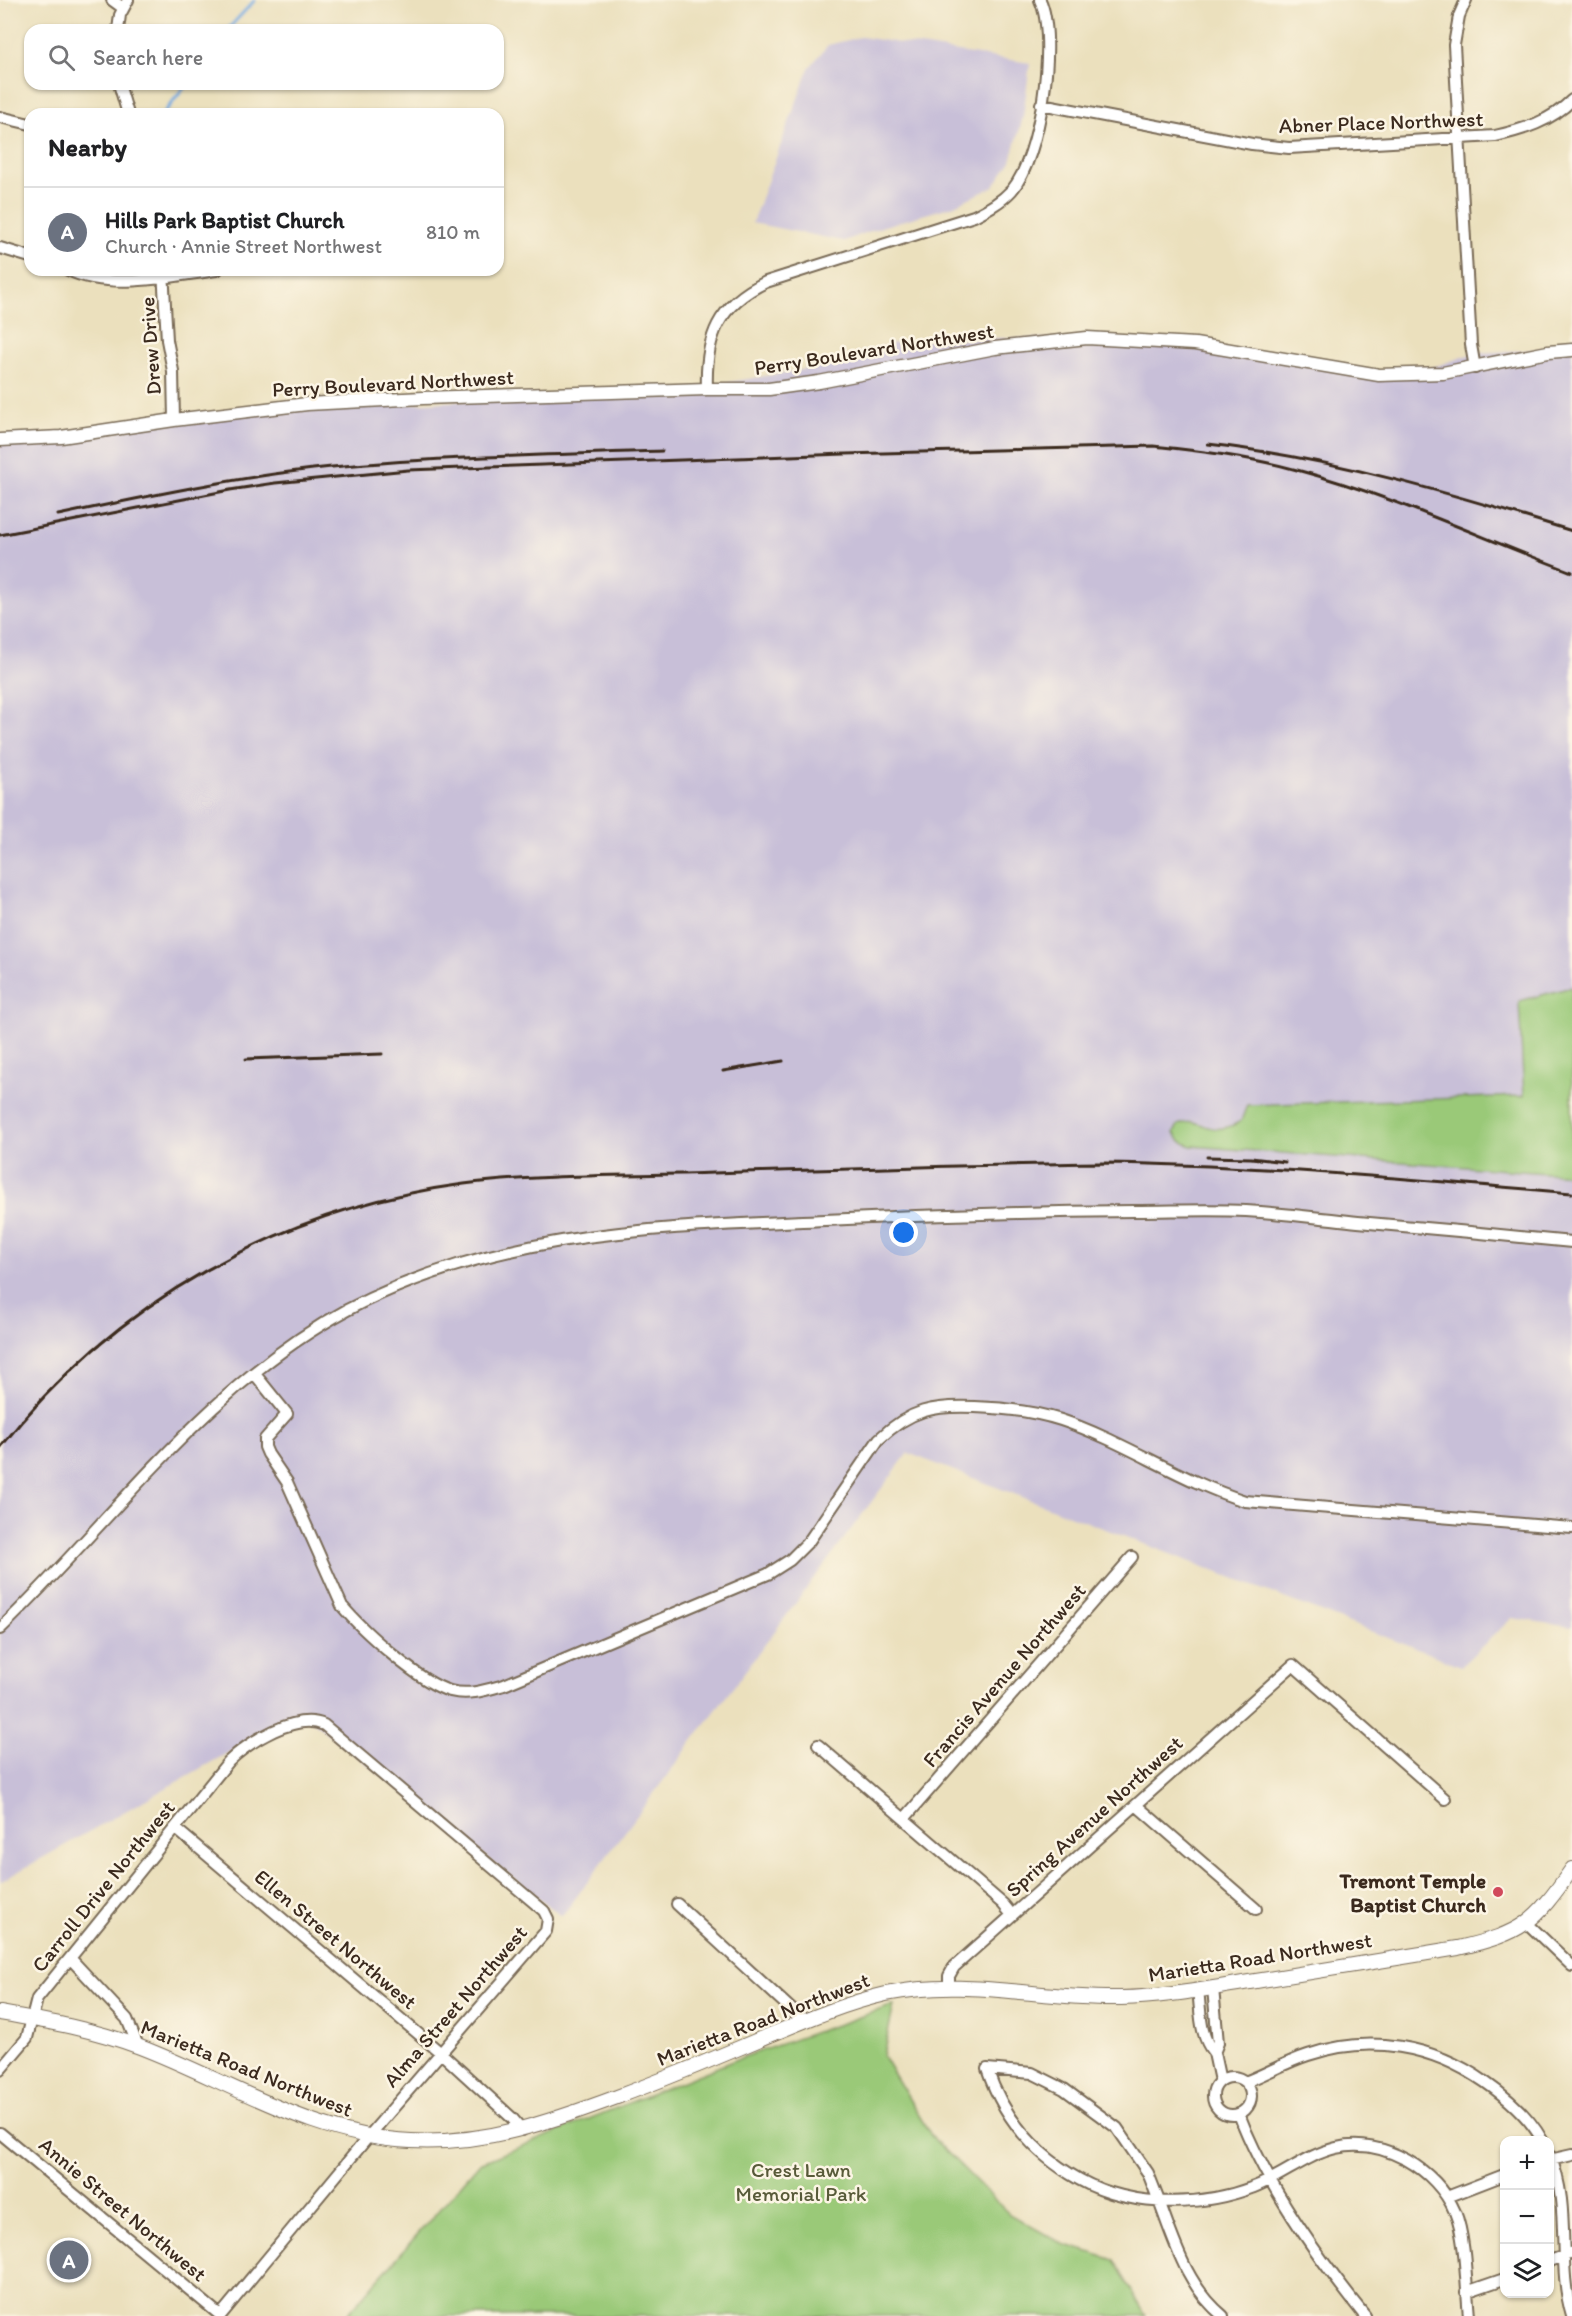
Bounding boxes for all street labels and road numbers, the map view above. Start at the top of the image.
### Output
street label: Abner Place Northwest [1278,106,1484,138]
street label: Drew Drive [134,296,166,396]
street label: Perry Boulevard Northwest [752,318,996,380]
street label: Perry Boulevard Northwest [271,364,515,402]
street label: Francis Avenue Northwest [917,1578,1091,1772]
street label: Spring Avenue Northwest [1001,1730,1188,1902]
street label: Carroll Drive Northwest [26,1795,180,1977]
street label: Ellen Street Northwest [250,1864,422,2014]
street label: Alma Street Northwest [378,1920,532,2092]
street label: Marietta Road Northwest [1146,1927,1374,1987]
street label: Marietta Road Northwest [653,1967,873,2071]
street label: Marietta Road Northwest [137,2014,357,2122]
street label: Annie Street Northwest [34,2132,212,2286]

